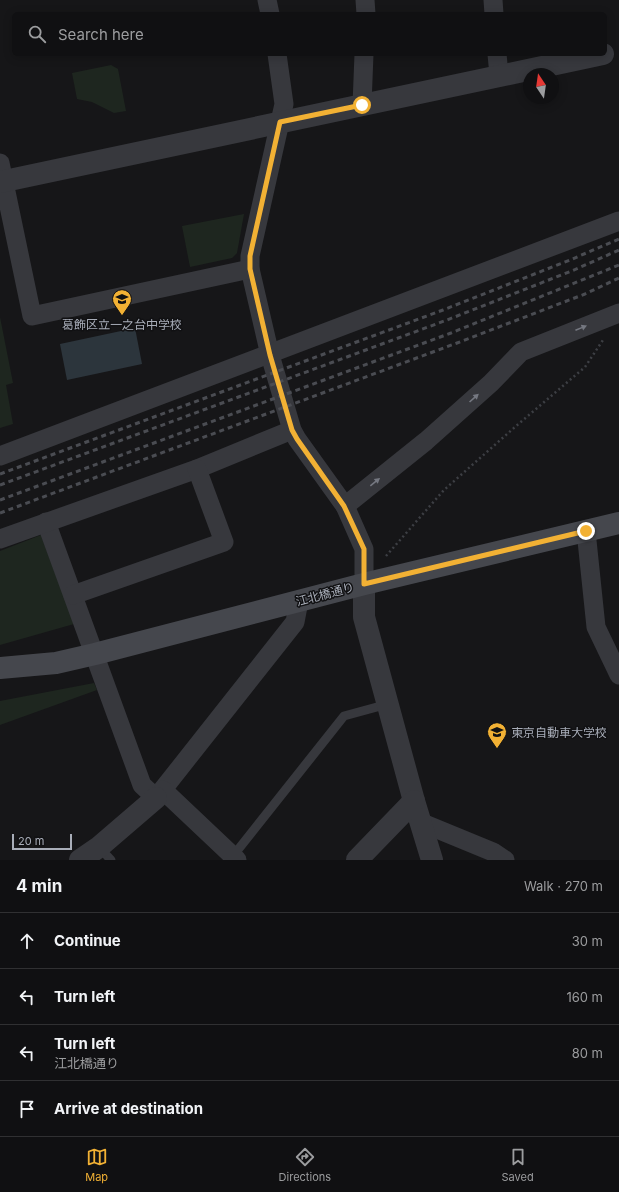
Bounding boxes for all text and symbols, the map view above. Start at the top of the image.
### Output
search box [12,12,607,56]
icon: search [26,23,48,45]
text: Search here [58,25,144,44]
north arrow [523,68,559,104]
route start [353,96,371,114]
school or university icon: 葛飾区立一之台中学校 [111,288,133,316]
place label: 葛飾区立一之台中学校 [62,317,182,332]
one-way arrow [575,325,586,331]
one-way arrow [470,394,479,403]
one-way arrow [370,477,380,486]
route end [577,522,595,540]
street label: 江北橋通り [294,579,356,609]
school or university icon: 東京自動車大学校 [486,721,508,749]
place label: 東京自動車大学校 [511,725,607,740]
scale bar [12,832,72,851]
text: 20 m [18,834,44,848]
text: 4 min [16,876,62,896]
text: Walk · 270 m [524,878,603,894]
icon: ahead [16,930,38,952]
text: Continue [54,931,121,950]
text: 30 m [572,933,603,949]
icon: left [16,986,38,1008]
text: Turn left [54,987,115,1006]
text: 160 m [566,989,603,1005]
text: Turn left [54,1034,115,1053]
icon: left [16,1042,38,1064]
text: 80 m [572,1045,603,1061]
text: 江北橋通り [54,1055,119,1071]
icon: arrive [16,1098,38,1120]
text: Arrive at destination [54,1099,203,1118]
tab: Map [85,1146,108,1184]
tab: Directions [279,1146,331,1184]
tab: Saved [502,1146,534,1184]

